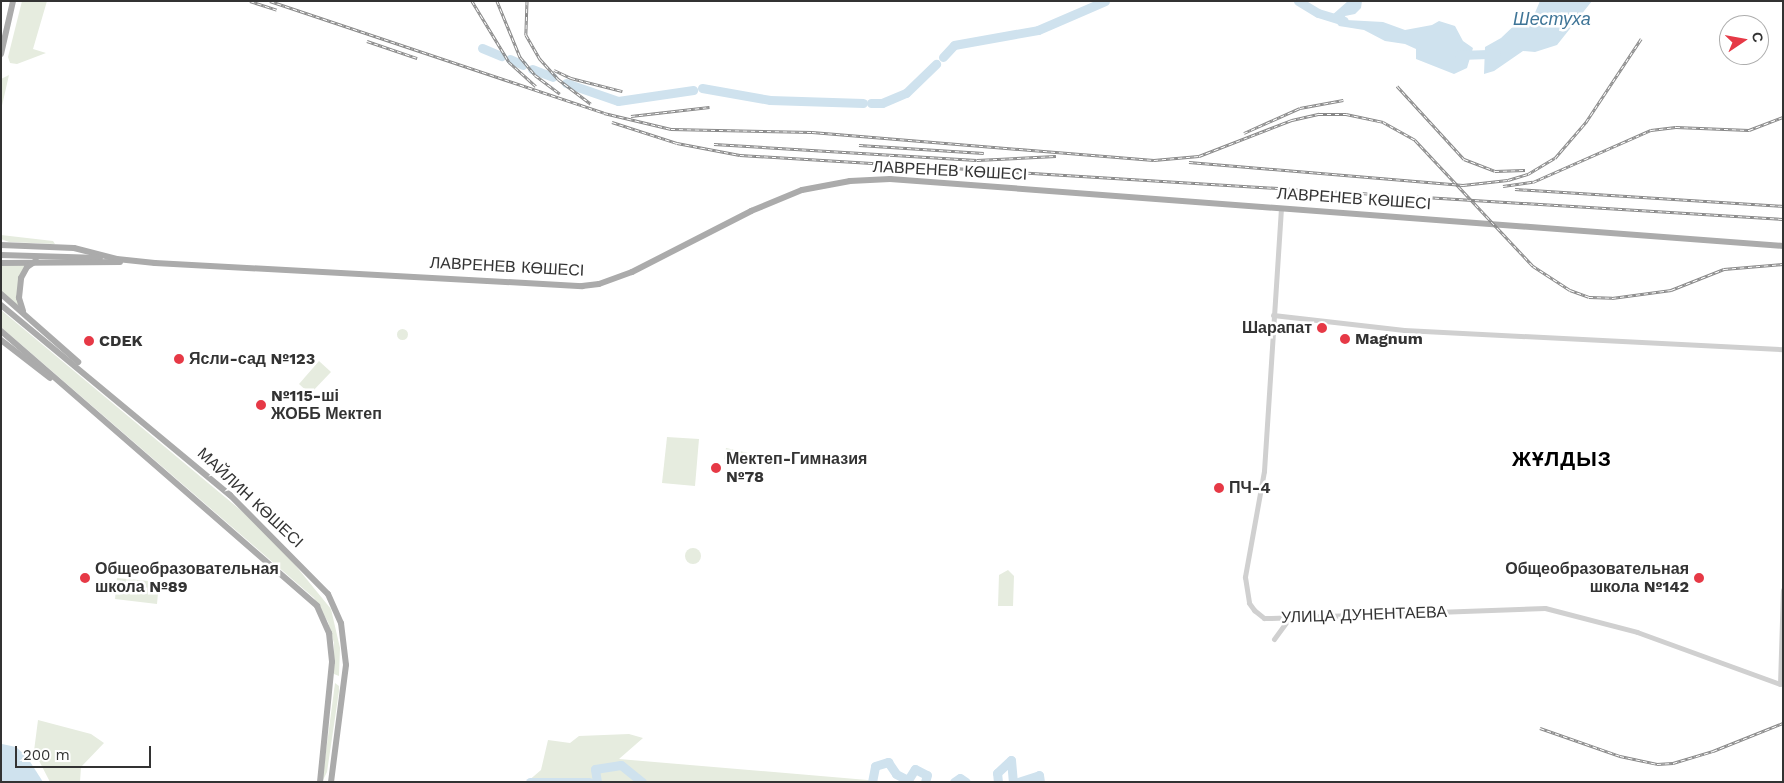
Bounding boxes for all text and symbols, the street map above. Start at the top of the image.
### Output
water label: Шестуха [1513,8,1591,30]
north arrow [1719,15,1769,65]
text: С [1749,30,1767,44]
street label: ЛАВРЕНЕВ КӨШЕСІ [872,157,1028,185]
street label: ЛАВРЕНЕВ КӨШЕСІ [1276,184,1432,214]
street label: ЛАВРЕНЕВ КӨШЕСІ [429,253,585,281]
place label: Шарапат [1242,318,1312,338]
marker: Шарапат [1316,322,1328,334]
place label: Magnum [1355,329,1423,349]
place label: CDEK [99,331,143,351]
marker: Magnum [1339,333,1351,345]
marker: CDEK [83,335,95,347]
place label: Ясли-сад №123 [189,349,315,369]
marker: Ясли-сад №123 [173,353,185,365]
place label: №115-ші ЖОББ Мектеп [271,386,382,424]
marker: №115-ші ЖОББ Мектеп [255,399,267,411]
street label: МАЙЛИН КӨШЕСІ [193,444,307,552]
district label: ЖҰЛДЫЗ [1511,446,1613,472]
place label: Мектеп-Гимназия №78 [726,449,867,487]
marker: Мектеп-Гимназия №78 [710,462,722,474]
place label: ПЧ-4 [1229,478,1271,498]
marker: ПЧ-4 [1213,482,1225,494]
place label: Общеобразовательная школа №89 [95,559,279,597]
place label: Общеобразовательная школа №142 [1505,559,1689,597]
marker: Общеобразовательная школа №89 [79,572,91,584]
marker: Общеобразовательная школа №142 [1693,572,1705,584]
street label: УЛИЦА ДУНЕНТАЕВА [1281,603,1447,627]
scale bar [18,736,154,768]
text: 200 m [23,746,70,764]

